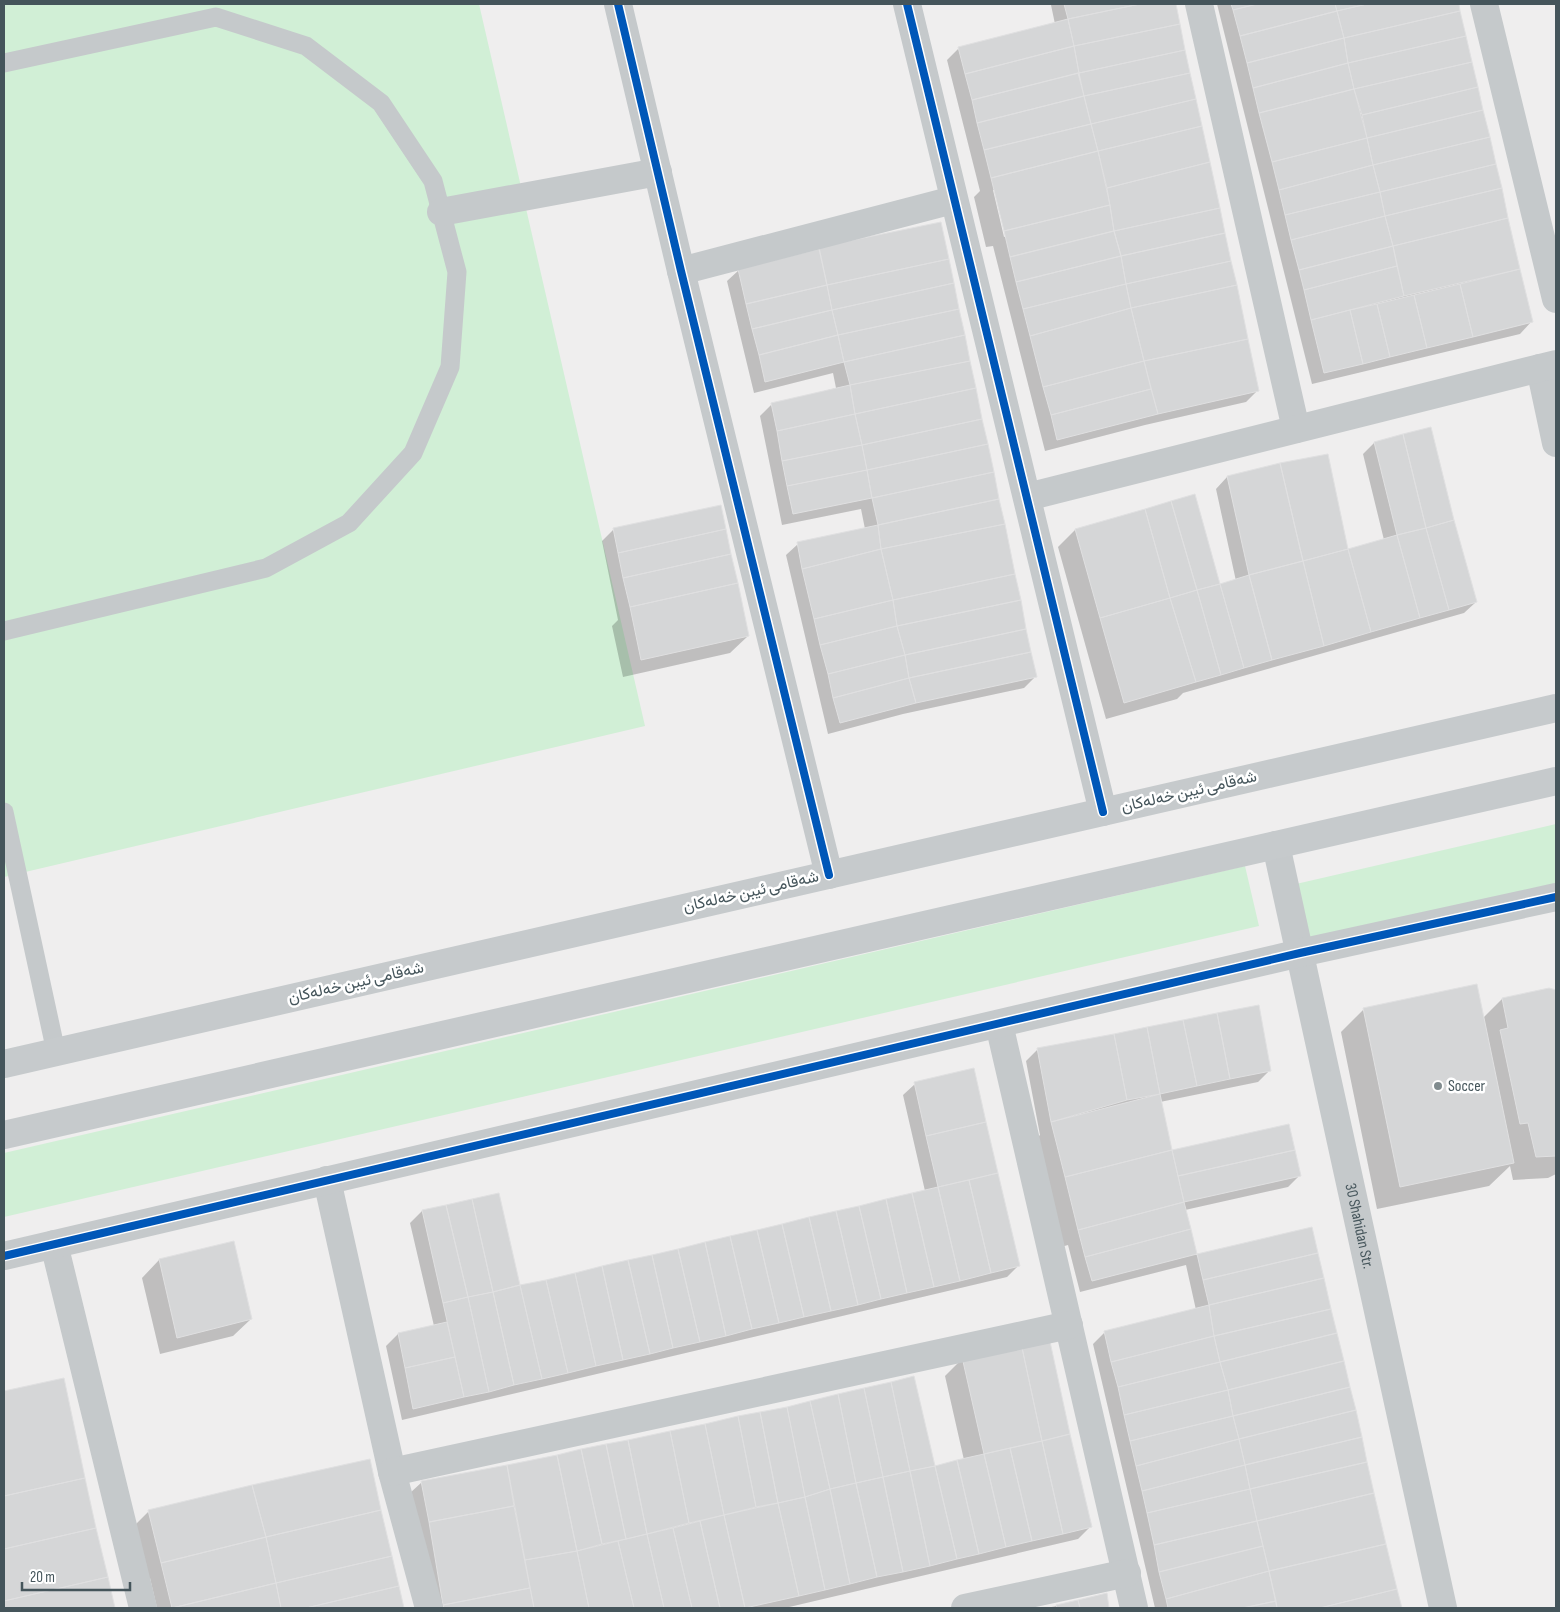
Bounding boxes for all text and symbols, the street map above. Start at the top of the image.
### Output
street label: شەقامی ئیبن خەلەکان [1119,767,1259,817]
street label: شەقامی ئیبن خەلەکان [681,867,821,917]
street label: شەقامی ئیبن خەلەکان [286,958,426,1008]
place label: Soccer [1448,1077,1486,1096]
marker: Soccer [1432,1080,1444,1092]
street label: 30 Shahidan Str. [1341,1182,1378,1270]
scale bar [22,1560,130,1592]
text: 20 m [30,1568,55,1587]

